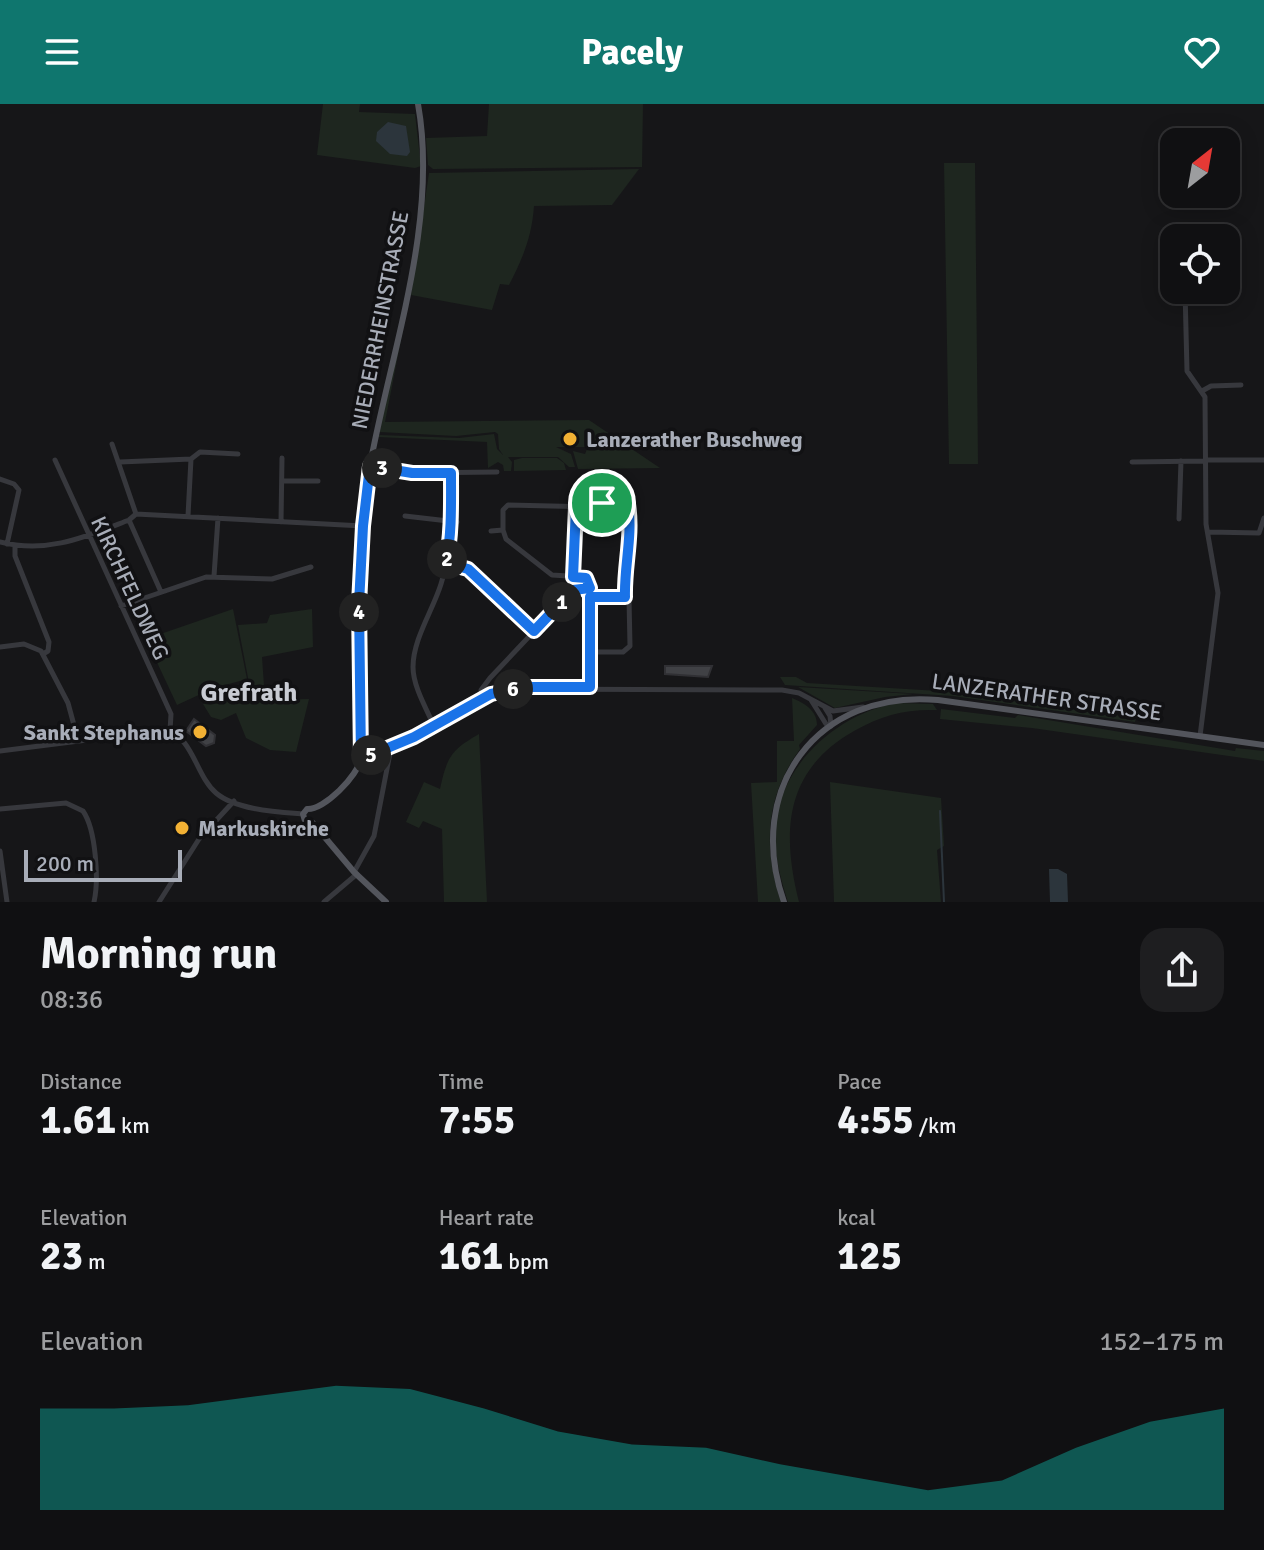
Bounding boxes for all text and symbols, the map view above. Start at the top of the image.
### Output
icon: menu [40,30,84,74]
text: Pacely [581,30,683,75]
icon: heart [1180,30,1224,74]
north arrow [1160,128,1240,208]
map controls [1160,128,1240,304]
street label: NIEDERRHEINSTRASSE [346,209,414,431]
button: locate [1160,224,1240,304]
place label: Lanzerather Buschweg [586,426,803,453]
marker: Lanzerather Buschweg [561,430,579,448]
pin: 3 [362,448,402,488]
text: 3 [376,454,388,481]
pin [568,469,636,537]
icon: arrive [580,481,624,525]
street label: KIRCHFELDWEG [85,512,175,664]
pin: 2 [427,539,467,579]
text: 2 [441,545,453,572]
pin: 1 [542,582,582,622]
text: 1 [556,588,568,615]
pin: 4 [339,592,379,632]
text: 4 [353,598,365,625]
street label: LANZERATHER STRASSE [930,667,1164,727]
pin: 6 [493,669,533,709]
text: 6 [507,675,519,702]
district label: Grefrath [201,677,297,709]
place label: Sankt Stephanus [24,719,184,746]
marker: Sankt Stephanus [191,723,209,741]
pin: 5 [351,735,391,775]
text: 5 [365,741,377,768]
place label: Markuskirche [198,815,329,842]
marker: Markuskirche [173,819,191,837]
scale bar [24,846,182,882]
text: 200 m [36,850,94,877]
text: Morning run [40,927,277,981]
button: share [1140,928,1224,1012]
text: 08:36 [40,984,103,1016]
text: Distance [40,1068,122,1095]
text: Time [439,1068,484,1095]
text: Pace [837,1068,882,1095]
text: 1.61 [40,1095,116,1145]
text: 7:55 [439,1095,515,1145]
text: 4:55 [837,1095,914,1145]
text: km [116,1112,150,1139]
text: /km [914,1112,957,1139]
text: Elevation [40,1204,128,1231]
text: Heart rate [439,1204,534,1231]
text: kcal [837,1204,876,1231]
text: 23 [40,1231,83,1281]
text: 161 [439,1231,503,1281]
text: 125 [837,1231,902,1281]
text: m [83,1248,106,1275]
text: bpm [503,1248,549,1275]
text: Elevation [40,1326,144,1358]
text: 152–175 m [1100,1326,1224,1358]

